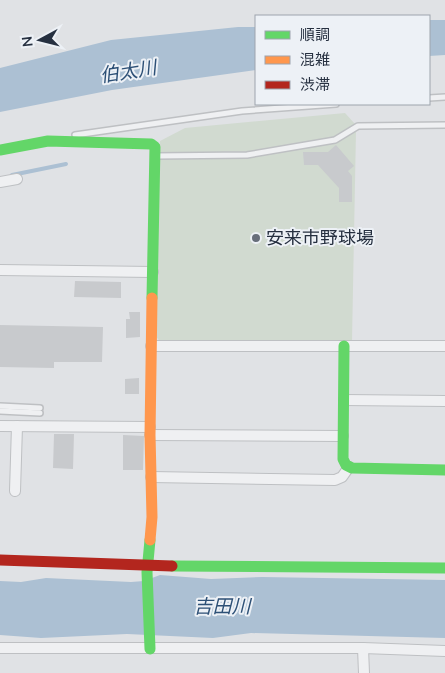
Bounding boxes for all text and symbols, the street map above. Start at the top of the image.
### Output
north arrow [15,15,65,65]
legend [255,15,430,105]
text: 順調 [300,25,330,44]
text: N [18,35,37,48]
text: 混雑 [300,50,330,69]
water label: 伯太川 [98,54,160,87]
text: 渋滞 [300,75,330,94]
place label: 安来市野球場 [266,226,374,249]
marker: 安来市野球場 [250,232,262,244]
water label: 吉田川 [193,594,252,618]

